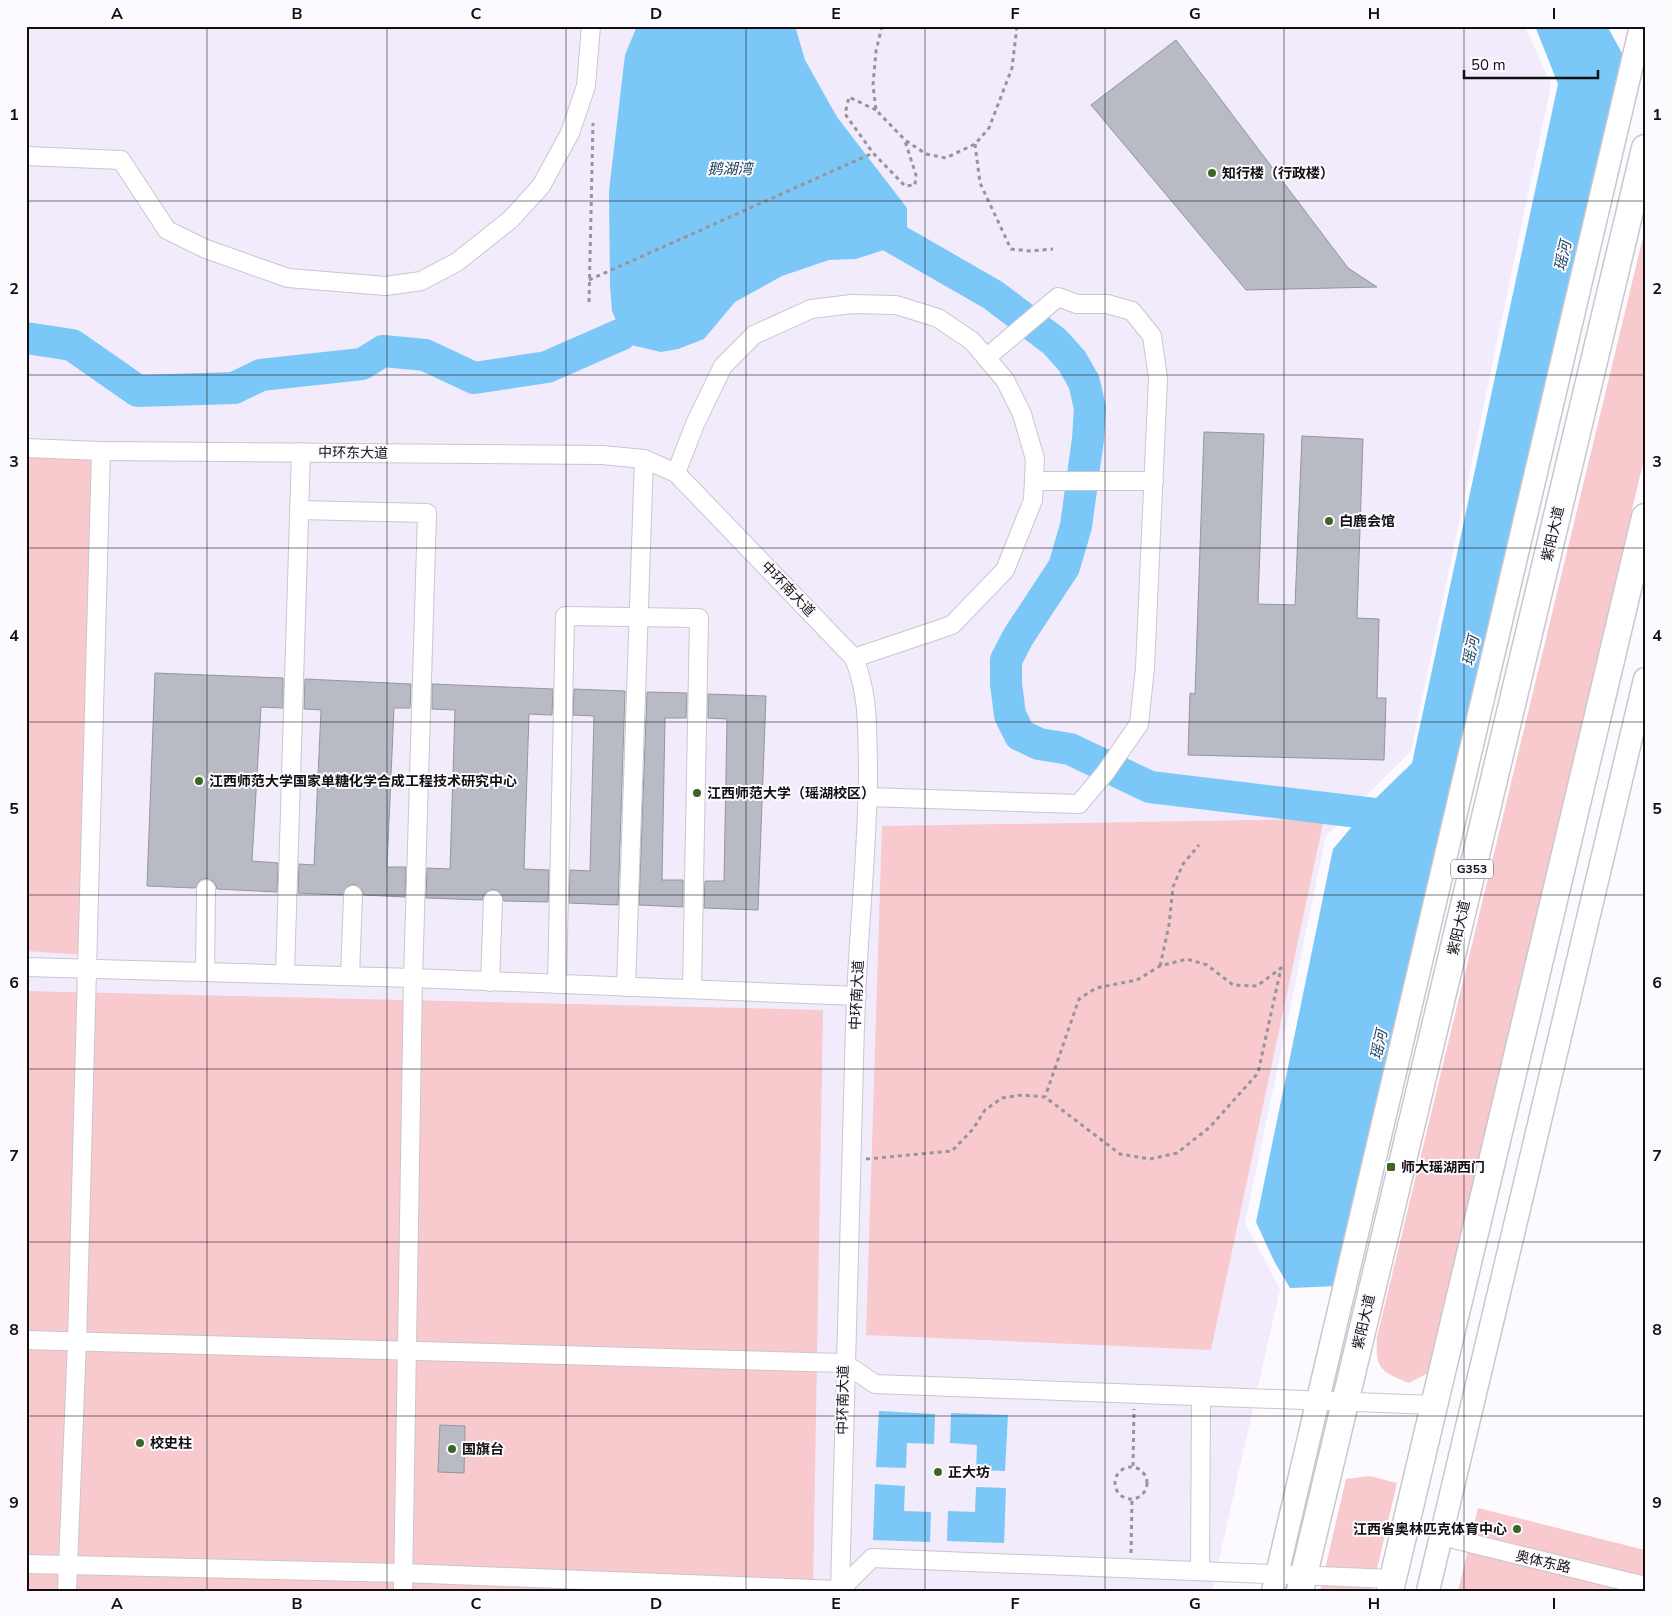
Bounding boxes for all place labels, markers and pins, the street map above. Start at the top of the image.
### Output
place label: 知行楼（行政楼） [1222,164,1334,183]
marker: 知行楼（行政楼） [1206,167,1218,179]
place label: 白鹿会馆 [1339,512,1395,531]
marker: 白鹿会馆 [1323,515,1335,527]
place label: 江西师范大学国家单糖化学合成工程技术研究中心 [209,772,517,791]
marker: 江西师范大学国家单糖化学合成工程技术研究中心 [193,775,205,787]
place label: 江西师范大学（瑶湖校区） [707,784,875,803]
marker: 江西师范大学（瑶湖校区） [691,787,703,799]
place label: 师大瑶湖西门 [1401,1158,1485,1177]
marker: 师大瑶湖西门 [1385,1161,1397,1173]
place label: 校史柱 [150,1434,192,1453]
marker: 校史柱 [134,1437,146,1449]
place label: 国旗台 [462,1440,504,1459]
marker: 国旗台 [446,1443,458,1455]
place label: 正大坊 [948,1463,990,1482]
marker: 正大坊 [932,1466,944,1478]
place label: 江西省奥林匹克体育中心 [1353,1520,1507,1539]
marker: 江西省奥林匹克体育中心 [1511,1523,1523,1535]

